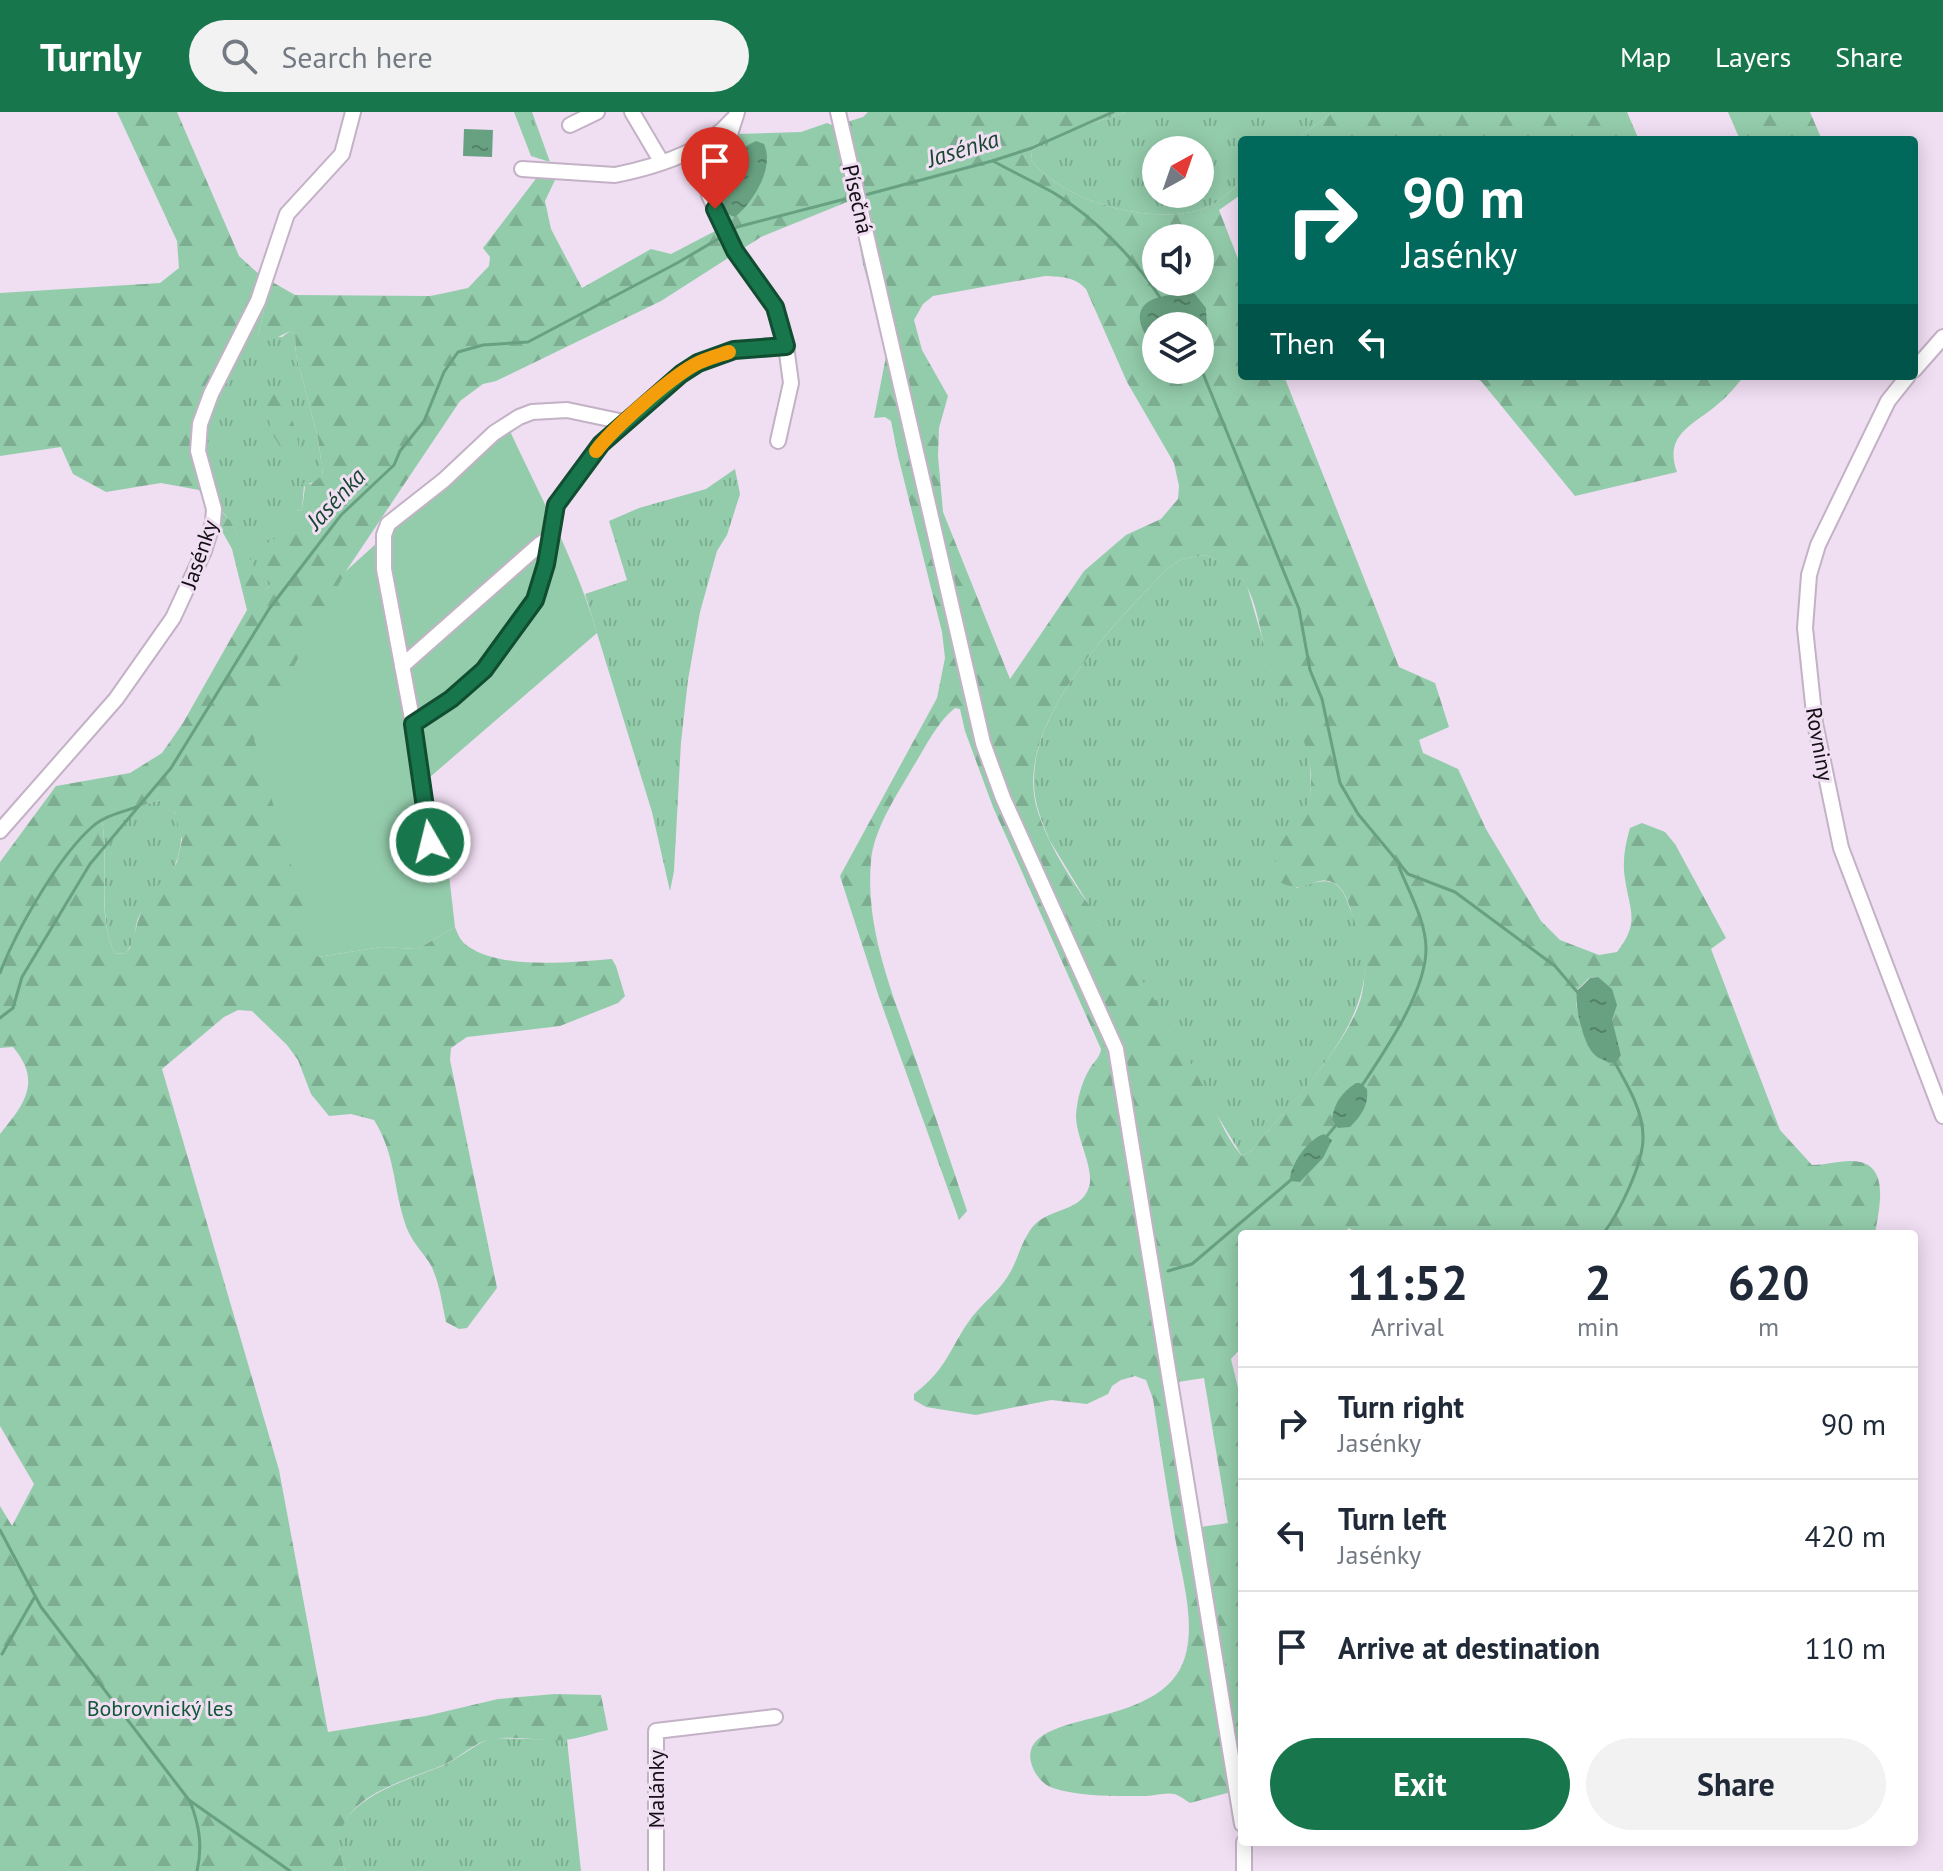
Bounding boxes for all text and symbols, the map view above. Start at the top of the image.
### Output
search box [189,20,749,92]
text: Turnly [40,32,141,81]
icon: search [217,34,261,78]
text: Search here [281,37,433,76]
text: Map [1620,38,1671,75]
text: Layers [1715,38,1791,75]
text: Share [1835,38,1903,75]
water label: Jasénka [921,123,1003,175]
pin [681,127,749,209]
north arrow [1142,136,1214,208]
map controls [1142,136,1214,384]
icon: arrive [693,139,737,183]
text: 90 m [1402,161,1525,233]
street label: Písečná [836,162,880,236]
icon: right [1270,168,1374,272]
button: sound [1142,224,1214,296]
text: Jasénky [1402,231,1517,278]
button: layers [1142,312,1214,384]
icon: left [1351,320,1395,364]
text: Then [1270,323,1335,362]
water label: Jasénka [298,461,372,538]
street label: Jasénky [174,515,224,593]
street label: Rovniny [1800,705,1840,784]
position arrow [388,800,472,884]
text: 11:52 [1347,1251,1468,1313]
text: 2 [1584,1251,1612,1313]
text: 620 [1728,1251,1809,1313]
text: Arrival [1371,1310,1444,1343]
text: min [1577,1310,1619,1343]
text: m [1758,1310,1779,1343]
text: Turn right [1338,1387,1464,1426]
icon: right [1270,1401,1314,1445]
text: 90 m [1821,1404,1886,1443]
text: Jasénky [1338,1426,1421,1459]
text: Turn left [1338,1499,1446,1538]
icon: left [1270,1513,1314,1557]
text: 420 m [1805,1516,1886,1555]
text: Jasénky [1338,1538,1421,1571]
icon: arrive [1270,1625,1314,1669]
text: Arrive at destination [1338,1628,1600,1667]
text: 110 m [1805,1628,1886,1667]
park label: Bobrovnický les [87,1694,233,1722]
button: Exit [1270,1738,1570,1830]
button: Share [1586,1738,1886,1830]
street label: Malánky [642,1749,670,1828]

